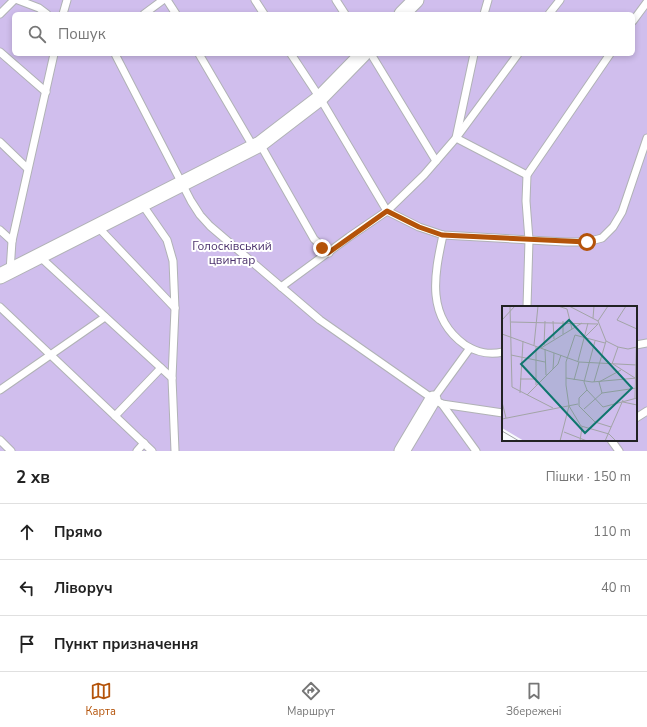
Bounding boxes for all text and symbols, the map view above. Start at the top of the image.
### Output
search box [12,12,635,56]
icon: search [26,23,48,45]
text: Пошук [58,24,106,44]
route start [578,233,596,251]
park label: Голосківський цвинтар [192,238,272,268]
route end [313,239,331,257]
inset map [502,306,637,441]
text: 2 хв [16,466,50,489]
text: Пішки · 150 m [546,468,631,486]
icon: ahead [16,521,38,543]
text: Прямо [54,522,102,542]
text: 110 m [593,523,631,541]
icon: left [16,577,38,599]
text: Ліворуч [54,578,113,598]
text: 40 m [601,579,631,597]
icon: arrive [16,633,38,655]
text: Пункт призначення [54,634,199,654]
tab: Карта [86,680,116,719]
tab: Маршрут [287,680,335,719]
tab: Збережені [506,680,561,719]

